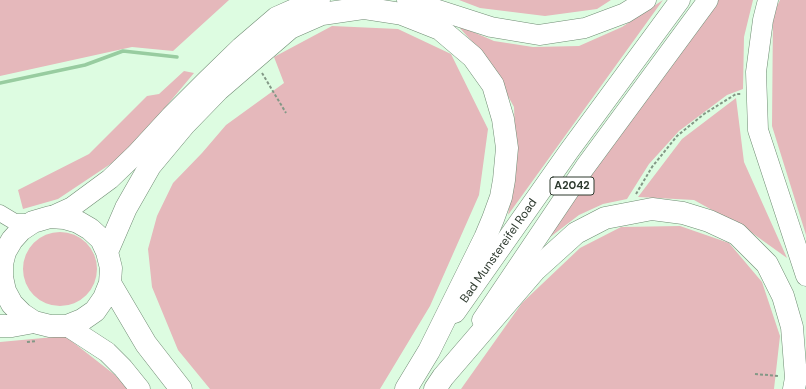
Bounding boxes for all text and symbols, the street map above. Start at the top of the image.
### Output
road number: A2042 [550,177,594,195]
street label: Bad Munstereifel Road [458,196,540,306]

